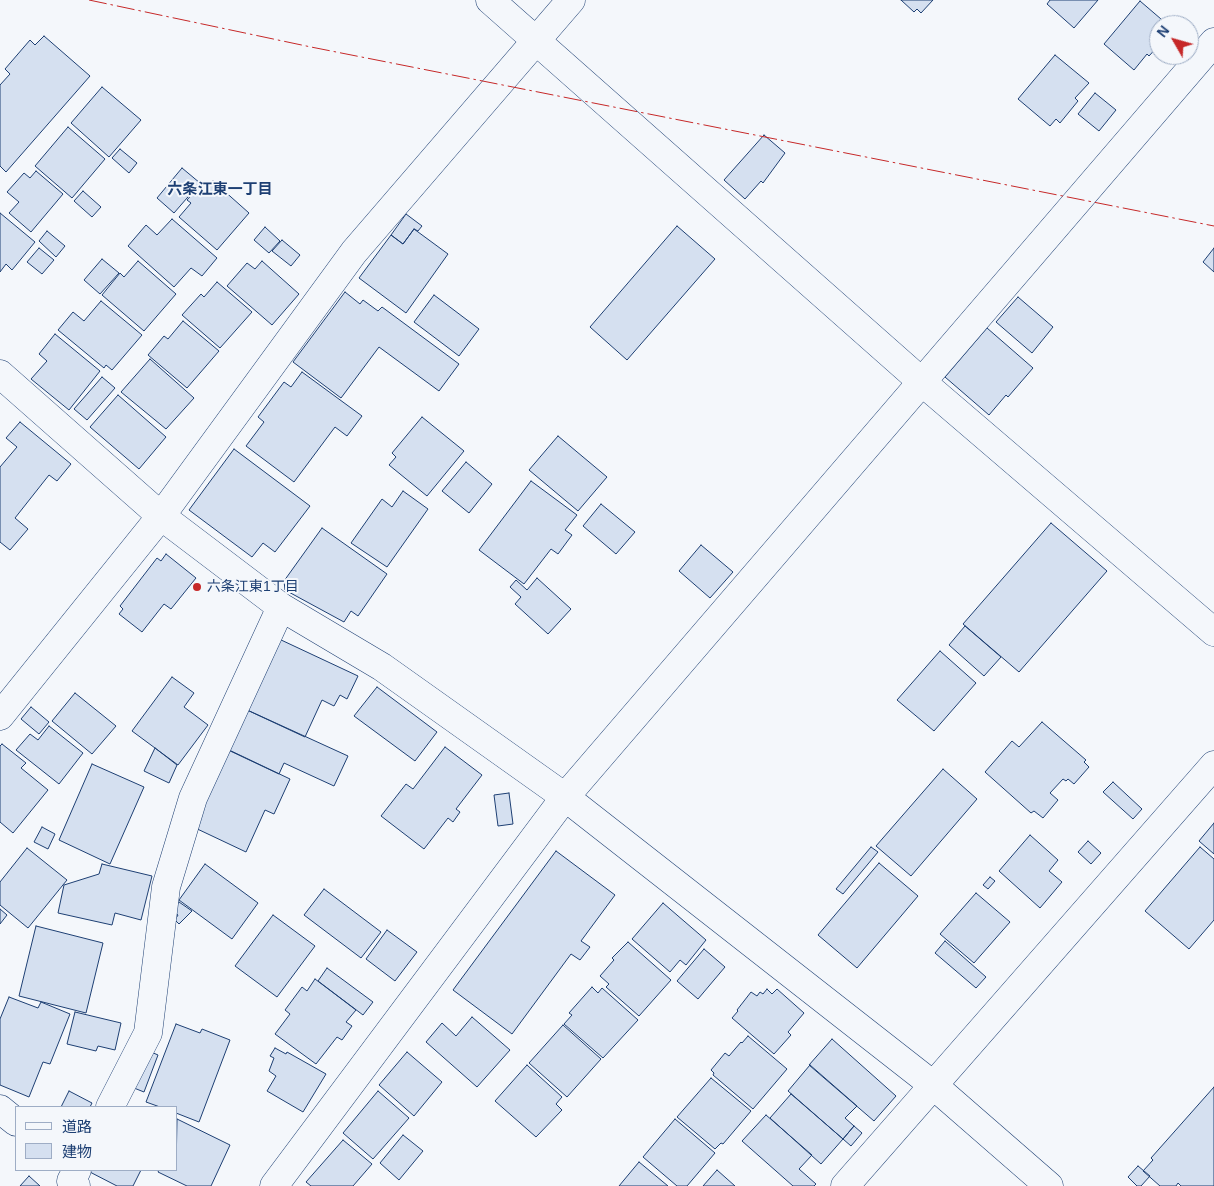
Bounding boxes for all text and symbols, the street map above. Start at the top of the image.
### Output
north arrow [1149,15,1199,65]
text: N [1154,22,1172,40]
district label: 六条江東一丁目 [168,181,272,199]
place label: 六条江東1丁目 [207,579,299,595]
marker: 六条江東1丁目 [191,581,203,593]
legend [15,1106,178,1171]
text: 道路 [62,1118,92,1135]
text: 建物 [62,1143,92,1160]

